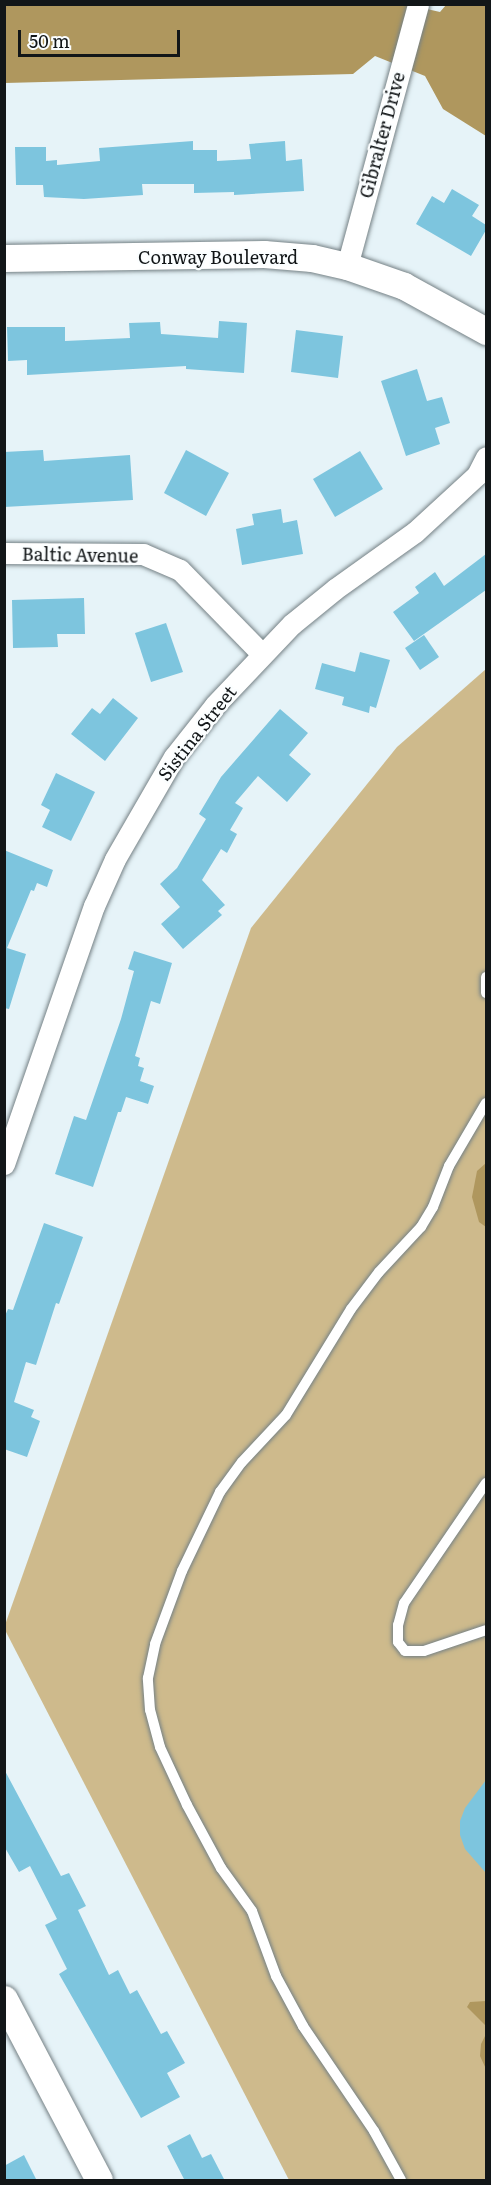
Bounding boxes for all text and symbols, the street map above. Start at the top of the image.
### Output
scale bar [21,18,183,56]
text: 50 m [29,27,70,54]
street label: Gibralter Drive [355,70,409,200]
street label: Conway Boulevard [138,246,298,268]
street label: Baltic Avenue [22,543,138,567]
street label: Sistina Street [153,681,241,785]

